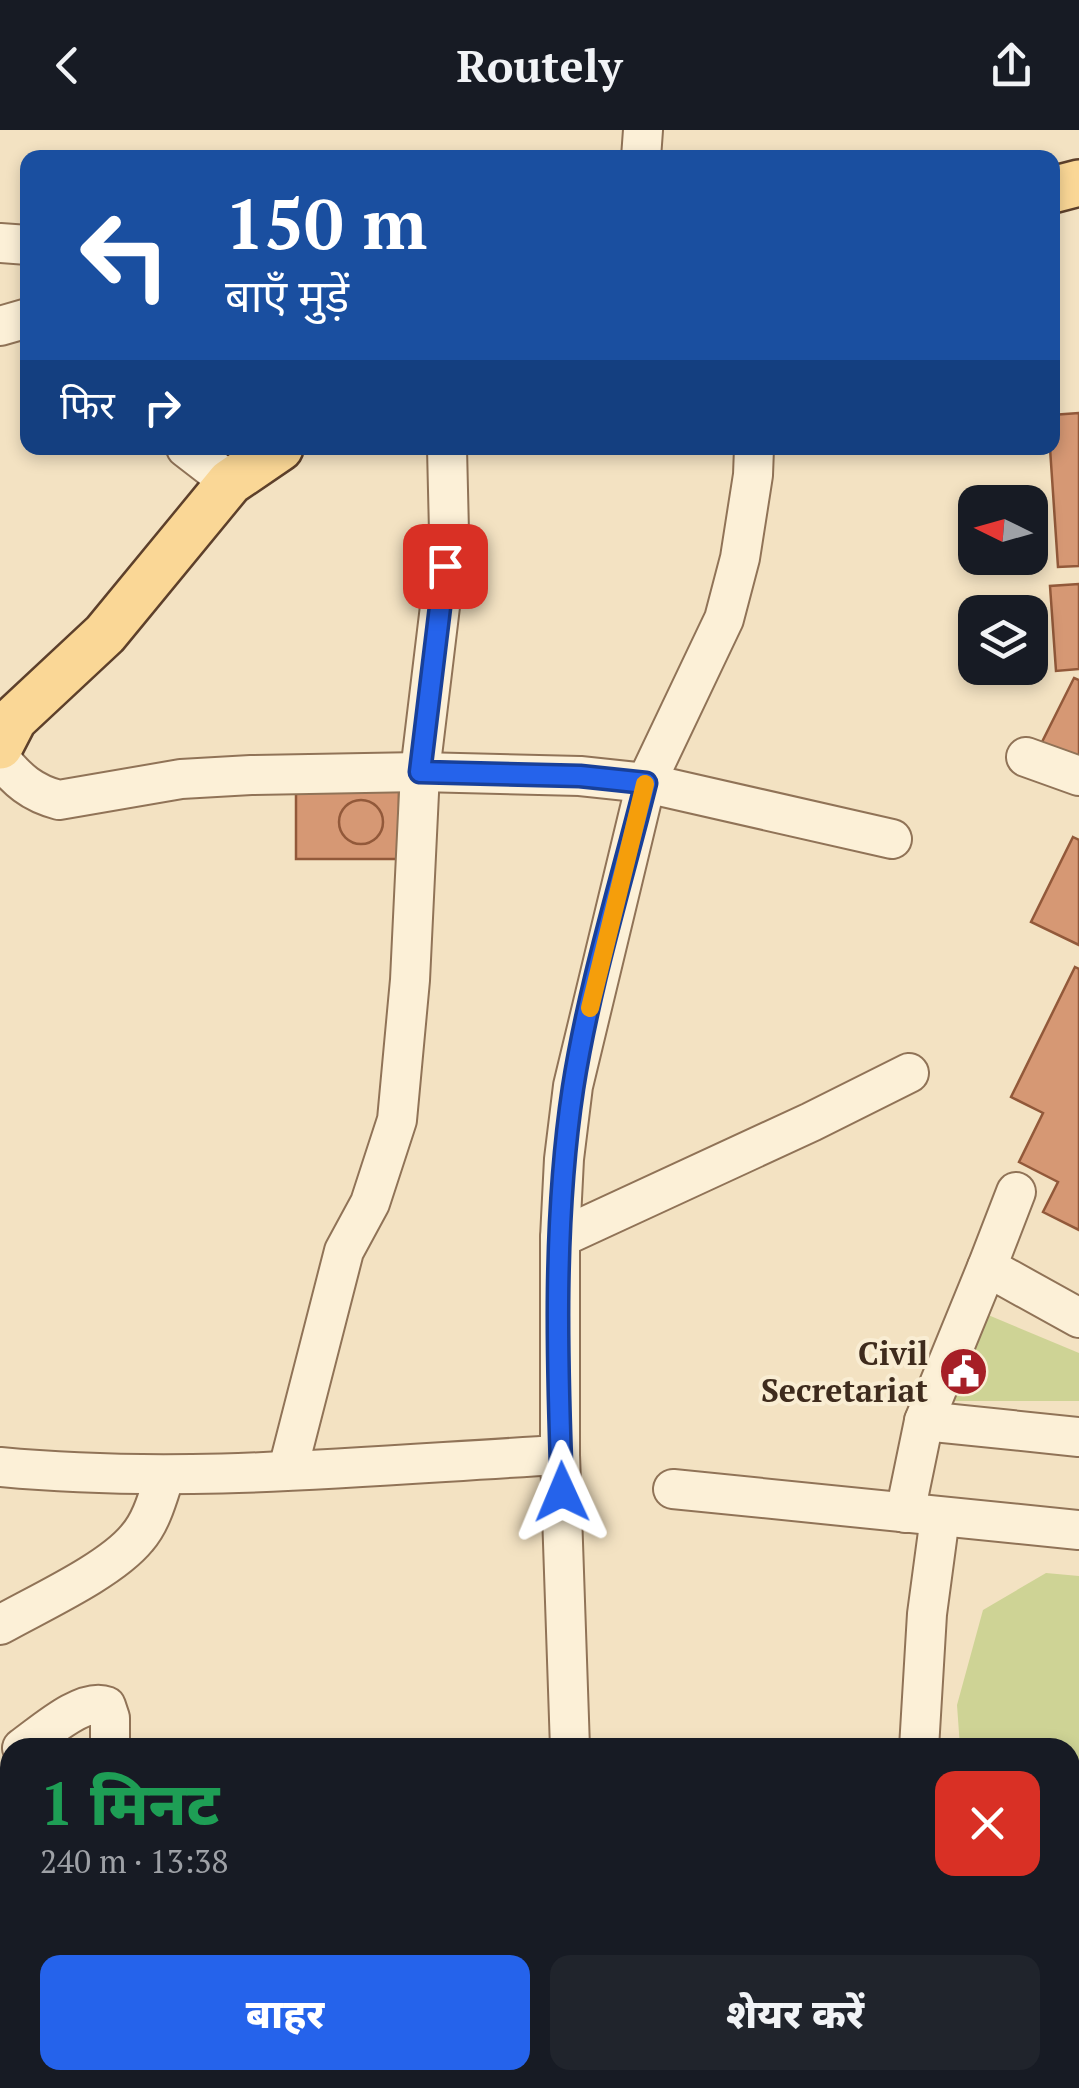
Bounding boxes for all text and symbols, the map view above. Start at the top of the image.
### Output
text: Routely [457,35,622,95]
icon: back [40,38,95,93]
icon: share [984,38,1039,93]
text: 150 m [225,176,427,269]
icon: left [60,190,190,320]
text: बाएँ मुड़ें [225,265,349,325]
text: फिर [60,380,115,430]
icon: right [135,380,190,435]
north arrow [958,485,1048,575]
map controls [958,485,1048,685]
pin [403,524,488,609]
icon: arrive [418,539,473,594]
button: layers [958,595,1048,685]
place label: Civil Secretariat [761,1332,928,1411]
public building icon: Civil Secretariat [937,1346,989,1398]
position arrow [510,1440,614,1544]
text: 1 मिनट [40,1763,219,1842]
button: close [935,1771,1040,1876]
text: 240 m · 13:38 [40,1840,228,1882]
button: बाहर [40,1955,530,2070]
button: शेयर करें [550,1955,1040,2070]

